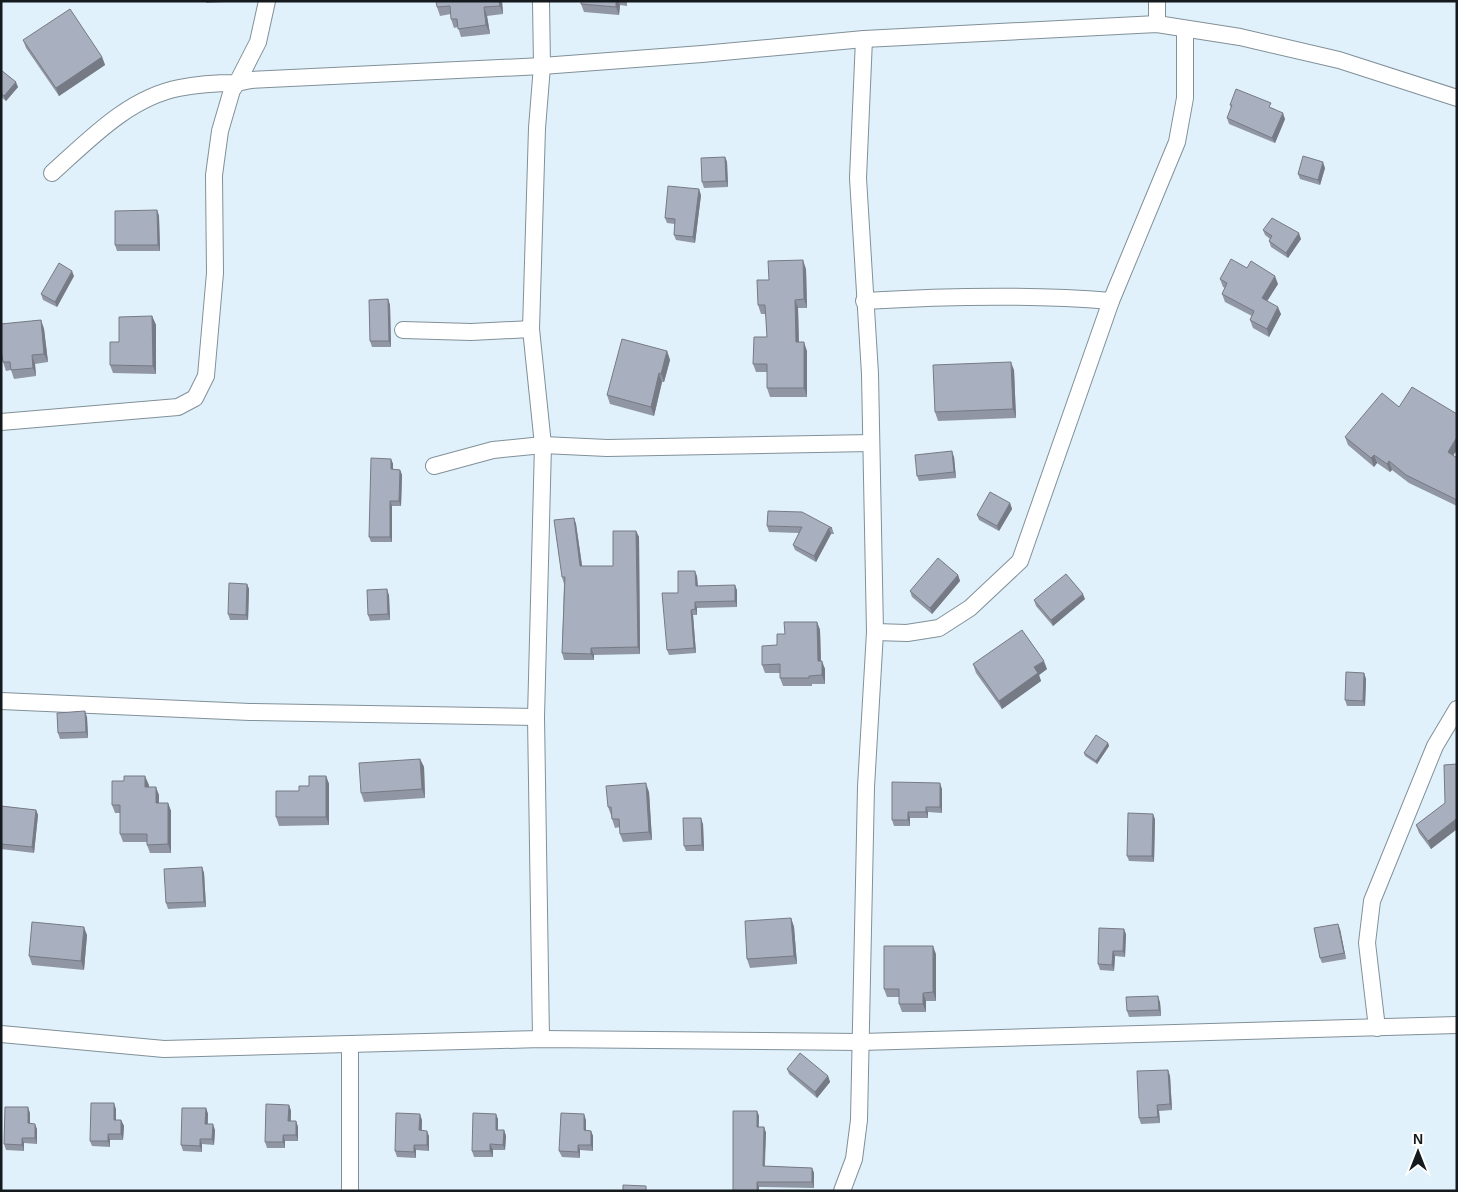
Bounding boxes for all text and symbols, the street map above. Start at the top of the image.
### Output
north arrow [1393,1127,1443,1177]
text: N [1413,1131,1423,1147]

